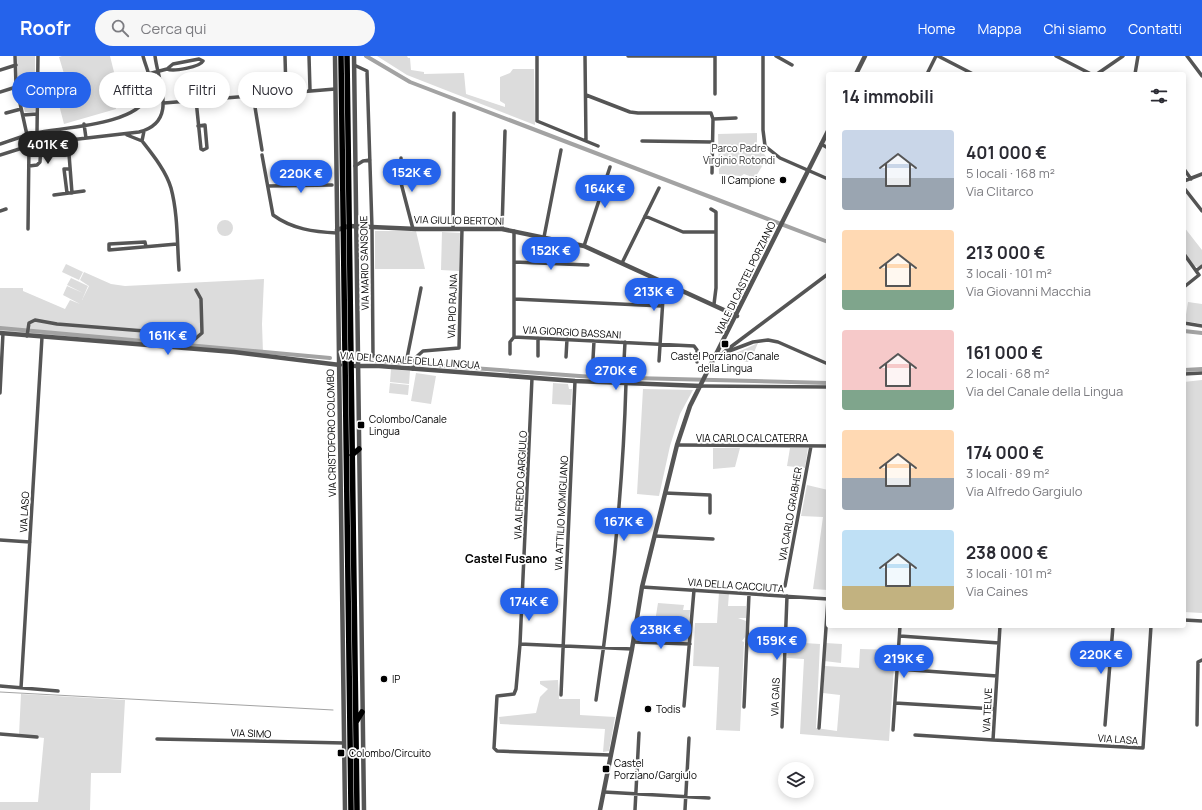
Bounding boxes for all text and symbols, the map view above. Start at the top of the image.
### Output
search box [95,10,375,46]
text: Roofr [20,15,71,41]
icon: search [109,17,131,39]
text: Cerca qui [141,18,206,39]
text: Home [918,19,956,38]
text: Mappa [978,19,1021,38]
text: Chi siamo [1043,19,1106,38]
text: Contatti [1128,19,1182,38]
chip: Compra [12,72,91,108]
chip: Affitta [99,72,166,108]
chip: Filtri [174,72,230,108]
chip: Nuovo [238,72,307,108]
text: 14 immobili [842,85,934,108]
icon: filters [1148,85,1170,107]
pin: 401K € [15,131,81,165]
text: 401K € [27,135,69,153]
park label: Parco Padre Virginio Rotondi [703,141,775,167]
text: 401 000 € [966,141,1047,164]
icon: home [874,146,922,194]
pin: 152K € [379,159,445,193]
pin: 220K € [268,160,334,194]
text: 152K € [392,163,432,181]
text: 220K € [279,164,323,182]
text: 5 locali · 168 m² [966,164,1055,182]
place label: Il Campione [721,173,775,187]
pin: 164K € [572,175,638,209]
marker: Il Campione [778,175,788,185]
text: 164K € [584,179,626,197]
text: Via Clitarco [966,182,1034,200]
street label: VIA GIULIO BERTONI [414,212,504,228]
street label: VIA MARIO SANSONE [356,215,372,310]
street label: VIALE DI CASTEL PORZIANO [711,219,779,337]
pin: 152K € [518,237,584,271]
text: 152K € [531,241,571,259]
text: 213 000 € [966,241,1045,264]
icon: home [874,246,922,294]
text: 3 locali · 101 m² [966,264,1052,282]
street label: VIA PIO RAJNA [444,273,460,339]
pin: 213K € [621,278,687,312]
text: 213K € [634,282,674,300]
text: Via Giovanni Macchia [966,282,1091,300]
pin: 161K € [135,322,201,356]
street label: VIA GIORGIO BASSANI [522,322,622,342]
text: 161K € [149,326,187,344]
marker: Castel Porziano/Canale della Lingua [720,339,730,349]
text: 161 000 € [966,341,1043,364]
icon: home [874,346,922,394]
street label: VIA DEL CANALE DELLA LINGUA [340,348,481,372]
place label: Castel Porziano/Canale della Lingua [671,349,780,375]
pin: 270K € [583,357,649,391]
text: 270K € [595,361,637,379]
text: 2 locali · 68 m² [966,364,1050,382]
street label: VIA CRISTOFORO COLOMBO [323,369,339,497]
text: Via del Canale della Lingua [966,382,1123,400]
place label: Colombo/Canale Lingua [369,412,447,438]
marker: Colombo/Canale Lingua [356,420,366,430]
street label: VIA ALFREDO GARGIULO [510,430,530,540]
street label: VIA CARLO CALCATERRA [696,431,809,445]
text: 174 000 € [966,441,1044,464]
icon: home [874,446,922,494]
street label: VIA ATTILIO MOMIGLIANO [551,455,571,571]
text: 3 locali · 89 m² [966,464,1050,482]
street label: VIA CARLO GRABHER [775,466,805,562]
text: Via Alfredo Gargiulo [966,482,1082,500]
street label: VIA LASO [16,491,32,533]
pin: 167K € [591,508,657,542]
text: 167K € [604,512,644,530]
text: 238 000 € [966,541,1048,564]
icon: home [874,546,922,594]
district label: Castel Fusano [465,550,547,567]
text: 3 locali · 101 m² [966,564,1052,582]
street label: VIA DELLA CACCIUTA [687,575,785,595]
text: Via Caines [966,582,1028,600]
pin: 174K € [496,588,562,622]
text: 174K € [509,592,549,610]
pin: 238K € [628,616,694,650]
text: 238K € [640,620,682,638]
pin: 159K € [744,627,810,661]
text: 159K € [756,631,798,649]
pin: 220K € [1068,641,1134,675]
pin: 219K € [871,645,937,679]
text: 220K € [1079,645,1123,663]
text: 219K € [883,649,925,667]
place label: IP [392,672,400,686]
marker: IP [379,674,389,684]
street label: VIA GAIS [767,678,783,716]
street label: VIA TELVE [979,687,995,733]
place label: Todis [656,702,681,716]
marker: Todis [643,704,653,714]
street label: VIA SIMO [230,725,272,741]
street label: VIA LASA [1097,731,1139,747]
place label: Colombo/Circuito [349,746,431,760]
marker: Colombo/Circuito [336,748,346,758]
place label: Castel Porziano/Gargiulo [614,756,697,782]
map controls [778,762,814,798]
button: layers [778,762,814,798]
marker: Castel Porziano/Gargiulo [601,764,611,774]

